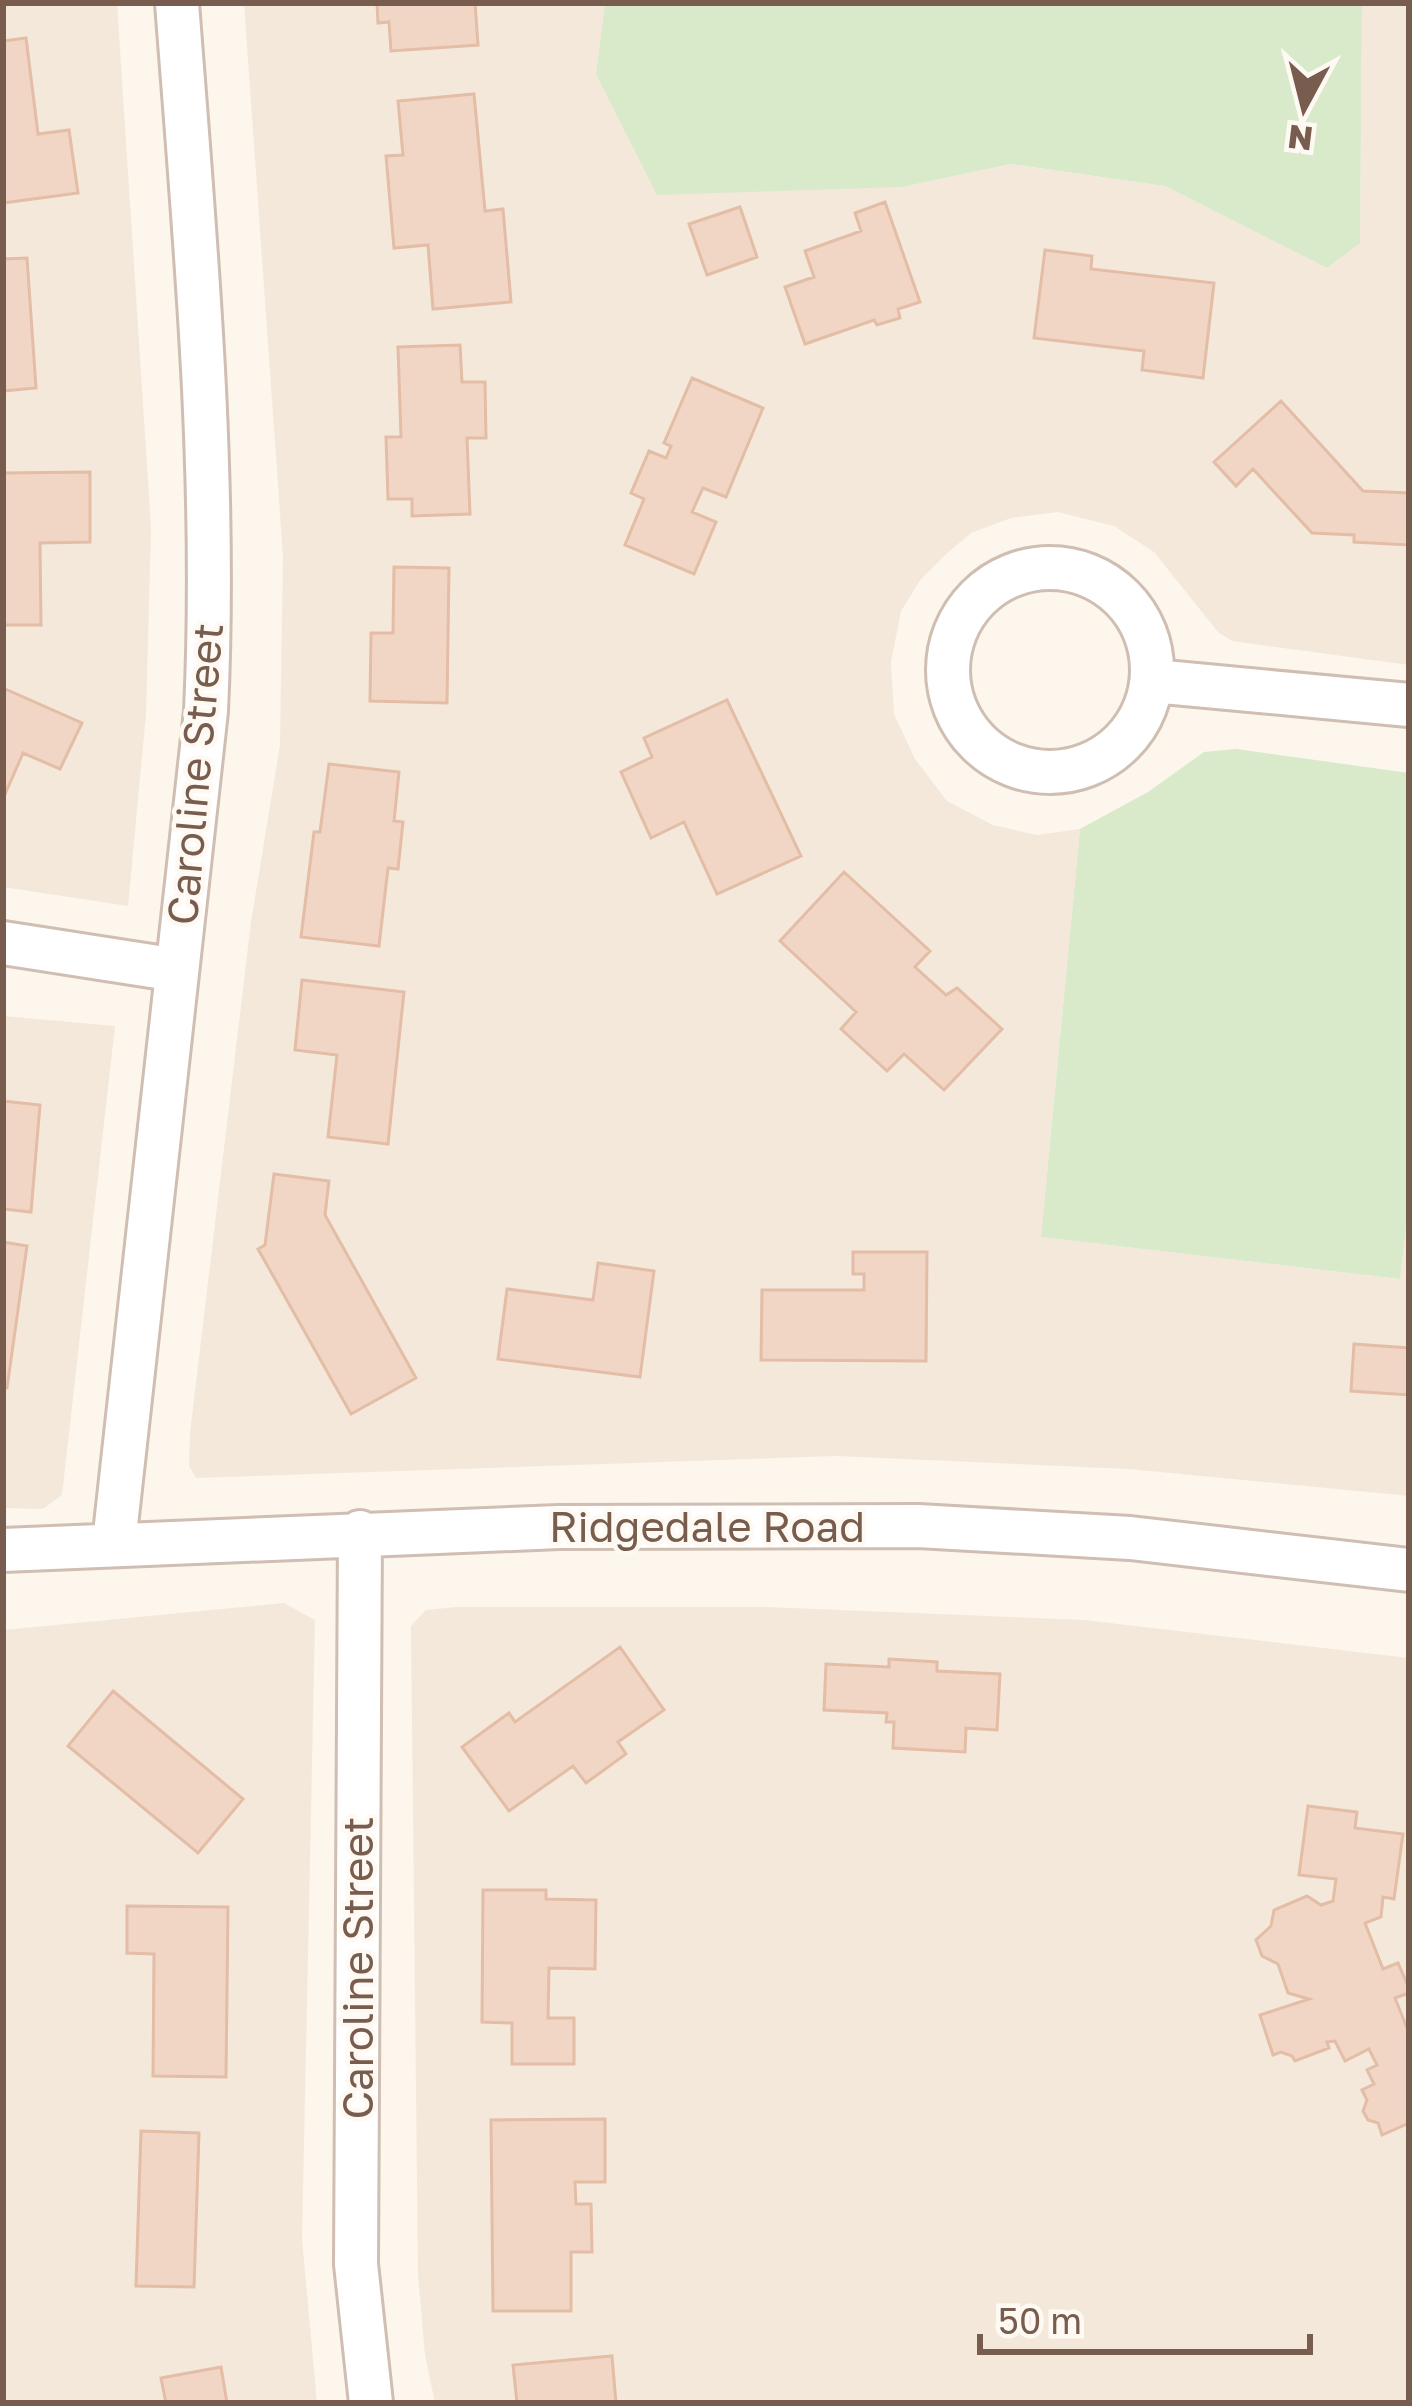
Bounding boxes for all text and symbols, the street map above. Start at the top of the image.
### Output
north arrow [1244,48,1364,168]
text: N [1285,117,1315,159]
street label: Caroline Street [156,621,232,927]
street label: Ridgedale Road [549,1501,865,1551]
street label: Caroline Street [332,1816,382,2120]
scale bar [980,2280,1310,2354]
text: 50 m [998,2299,1082,2342]

